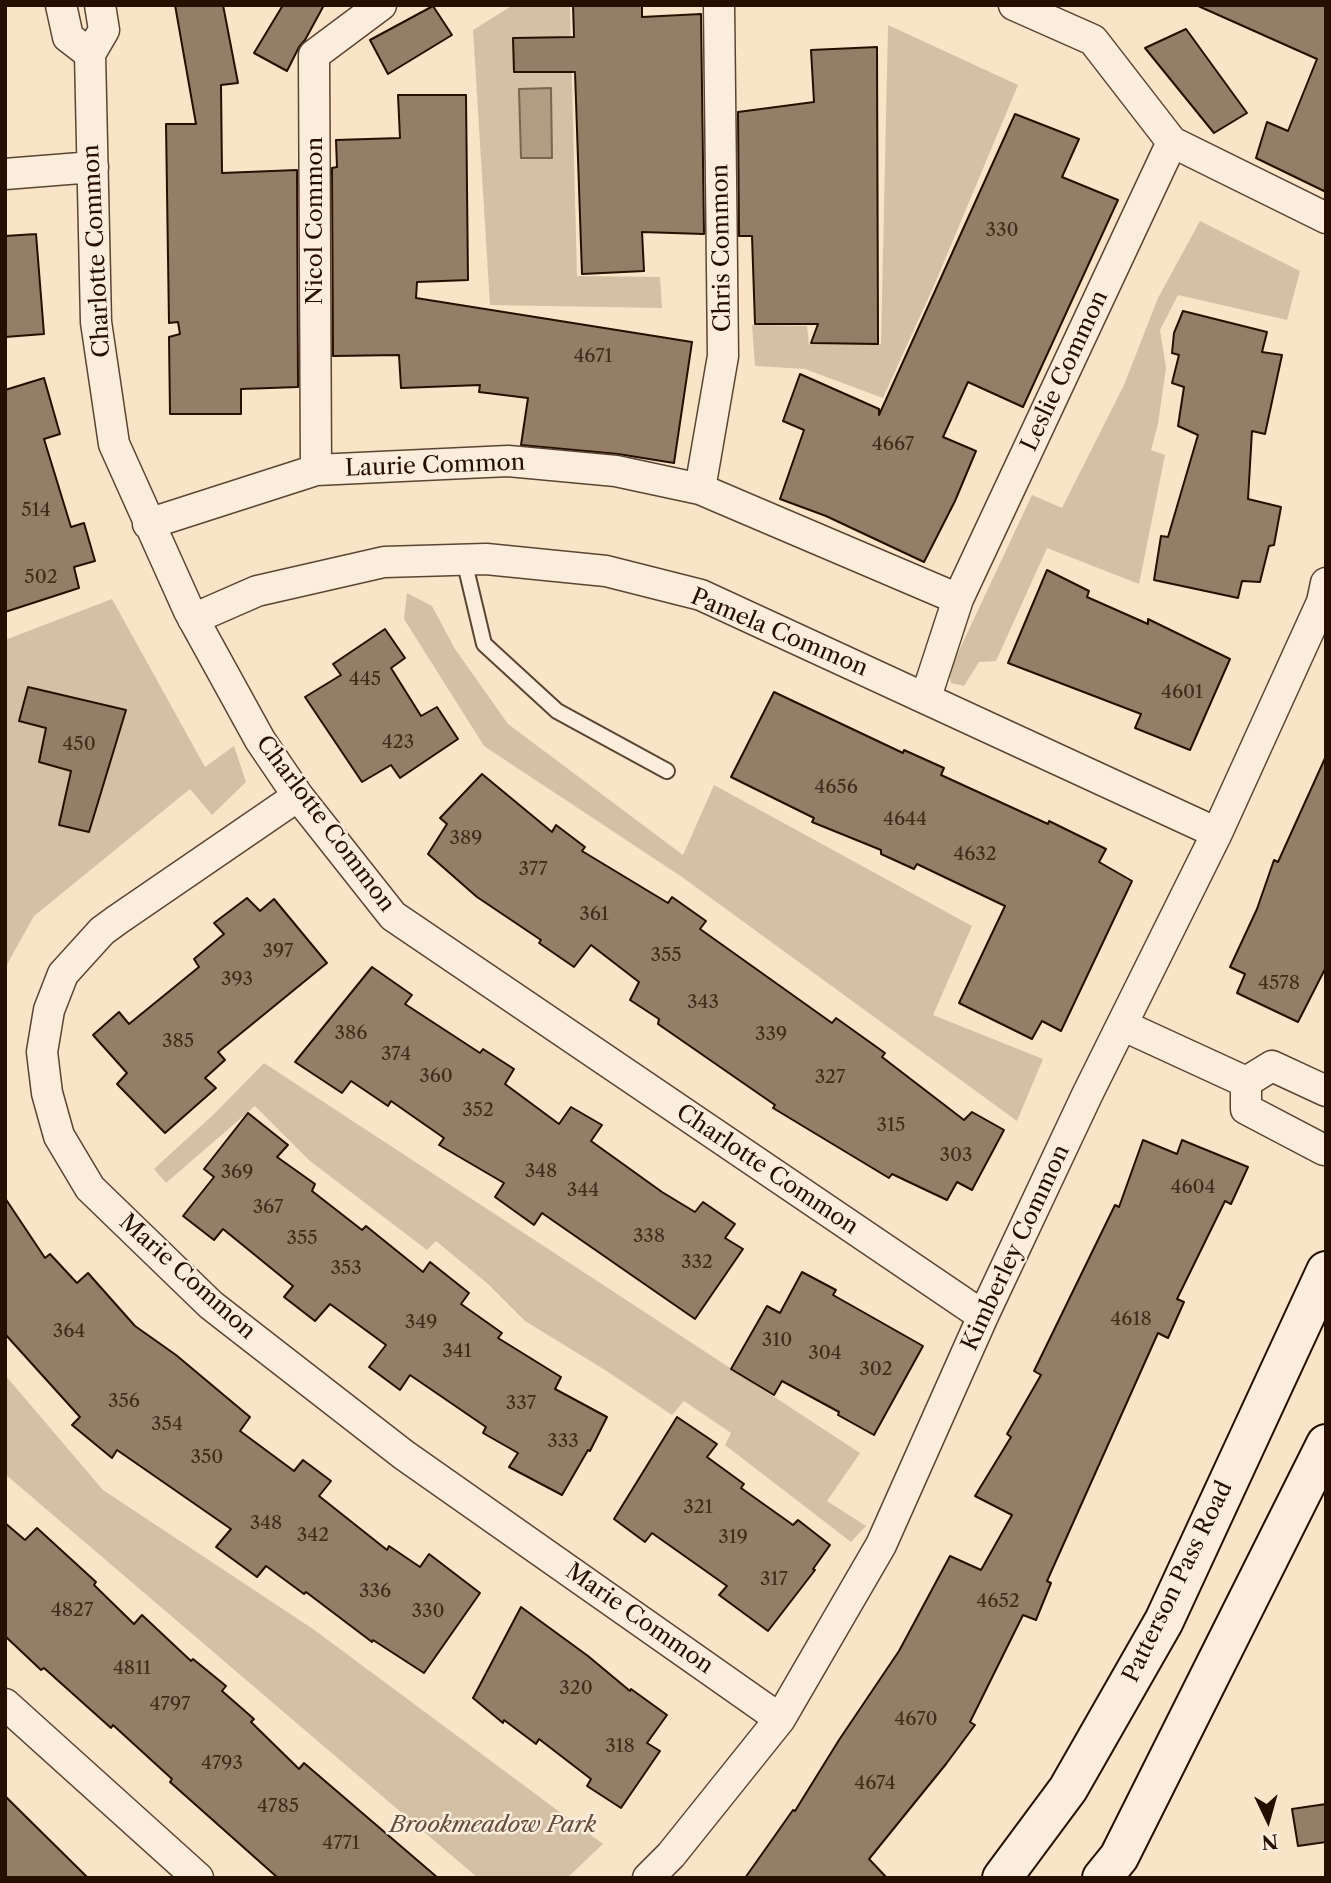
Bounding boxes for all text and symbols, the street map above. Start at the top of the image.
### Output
street label: Nicol Common [301,137,329,305]
street label: Charlotte Common [78,144,116,358]
street label: Chris Common [707,164,737,332]
house number: 330 [986,220,1018,242]
street label: Leslie Common [1016,286,1114,456]
house number: 4671 [573,346,613,368]
house number: 4667 [872,434,914,456]
street label: Laurie Common [344,449,526,483]
house number: 514 [21,500,51,522]
house number: 502 [24,567,58,589]
street label: Pamela Common [686,583,872,683]
house number: 445 [349,669,381,691]
house number: 4601 [1161,682,1203,704]
street label: Charlotte Common [250,731,400,917]
house number: 423 [382,732,414,754]
house number: 450 [62,734,96,756]
house number: 4656 [814,777,858,799]
house number: 4644 [883,809,927,831]
house number: 389 [450,828,482,850]
house number: 4632 [953,844,997,866]
house number: 377 [518,859,548,881]
house number: 361 [579,904,609,926]
house number: 397 [263,941,293,963]
house number: 355 [650,945,682,967]
house number: 393 [221,969,253,991]
house number: 4578 [1258,973,1300,995]
house number: 343 [687,992,719,1014]
house number: 386 [335,1023,367,1045]
house number: 339 [755,1024,787,1046]
house number: 385 [162,1031,194,1053]
house number: 374 [381,1044,411,1066]
house number: 360 [419,1066,453,1088]
house number: 327 [815,1067,845,1089]
street label: Charlotte Common [671,1099,863,1241]
house number: 352 [462,1100,494,1122]
house number: 315 [877,1115,905,1137]
street label: Kimberley Common [956,1141,1076,1355]
house number: 303 [940,1145,972,1167]
house number: 348 [525,1161,557,1183]
house number: 369 [221,1162,253,1184]
house number: 4604 [1170,1177,1216,1199]
house number: 344 [567,1180,599,1202]
house number: 367 [253,1197,283,1219]
street label: Marie Common [113,1209,261,1345]
house number: 338 [633,1226,665,1248]
house number: 355 [286,1228,318,1250]
house number: 332 [681,1252,713,1274]
house number: 353 [330,1258,362,1280]
house number: 4618 [1110,1309,1152,1331]
house number: 349 [405,1312,437,1334]
house number: 364 [53,1321,85,1343]
house number: 310 [762,1330,792,1352]
house number: 341 [442,1341,472,1363]
house number: 304 [808,1343,842,1365]
house number: 302 [859,1359,893,1381]
house number: 356 [108,1391,140,1413]
house number: 337 [506,1393,536,1415]
house number: 354 [151,1414,183,1436]
house number: 333 [547,1431,579,1453]
house number: 350 [191,1447,223,1469]
street label: Patterson Pass Road [1117,1477,1239,1687]
house number: 321 [683,1497,713,1519]
house number: 348 [250,1513,282,1535]
house number: 342 [297,1525,329,1547]
house number: 319 [718,1527,748,1549]
street label: Marie Common [560,1558,718,1680]
house number: 317 [760,1569,788,1591]
house number: 336 [359,1581,391,1603]
house number: 4652 [976,1591,1020,1613]
house number: 4827 [51,1600,93,1622]
house number: 330 [412,1601,444,1623]
house number: 4811 [113,1658,151,1680]
house number: 320 [559,1678,593,1700]
house number: 4797 [150,1694,190,1716]
house number: 4670 [894,1709,938,1731]
house number: 318 [605,1736,635,1758]
house number: 4793 [201,1753,243,1775]
house number: 4674 [854,1773,896,1795]
north arrow [1233,1785,1303,1855]
house number: 4785 [257,1796,299,1818]
park label: Brookmeadow Park [390,1811,596,1839]
text: N [1261,1829,1279,1854]
house number: 4771 [322,1833,360,1855]

